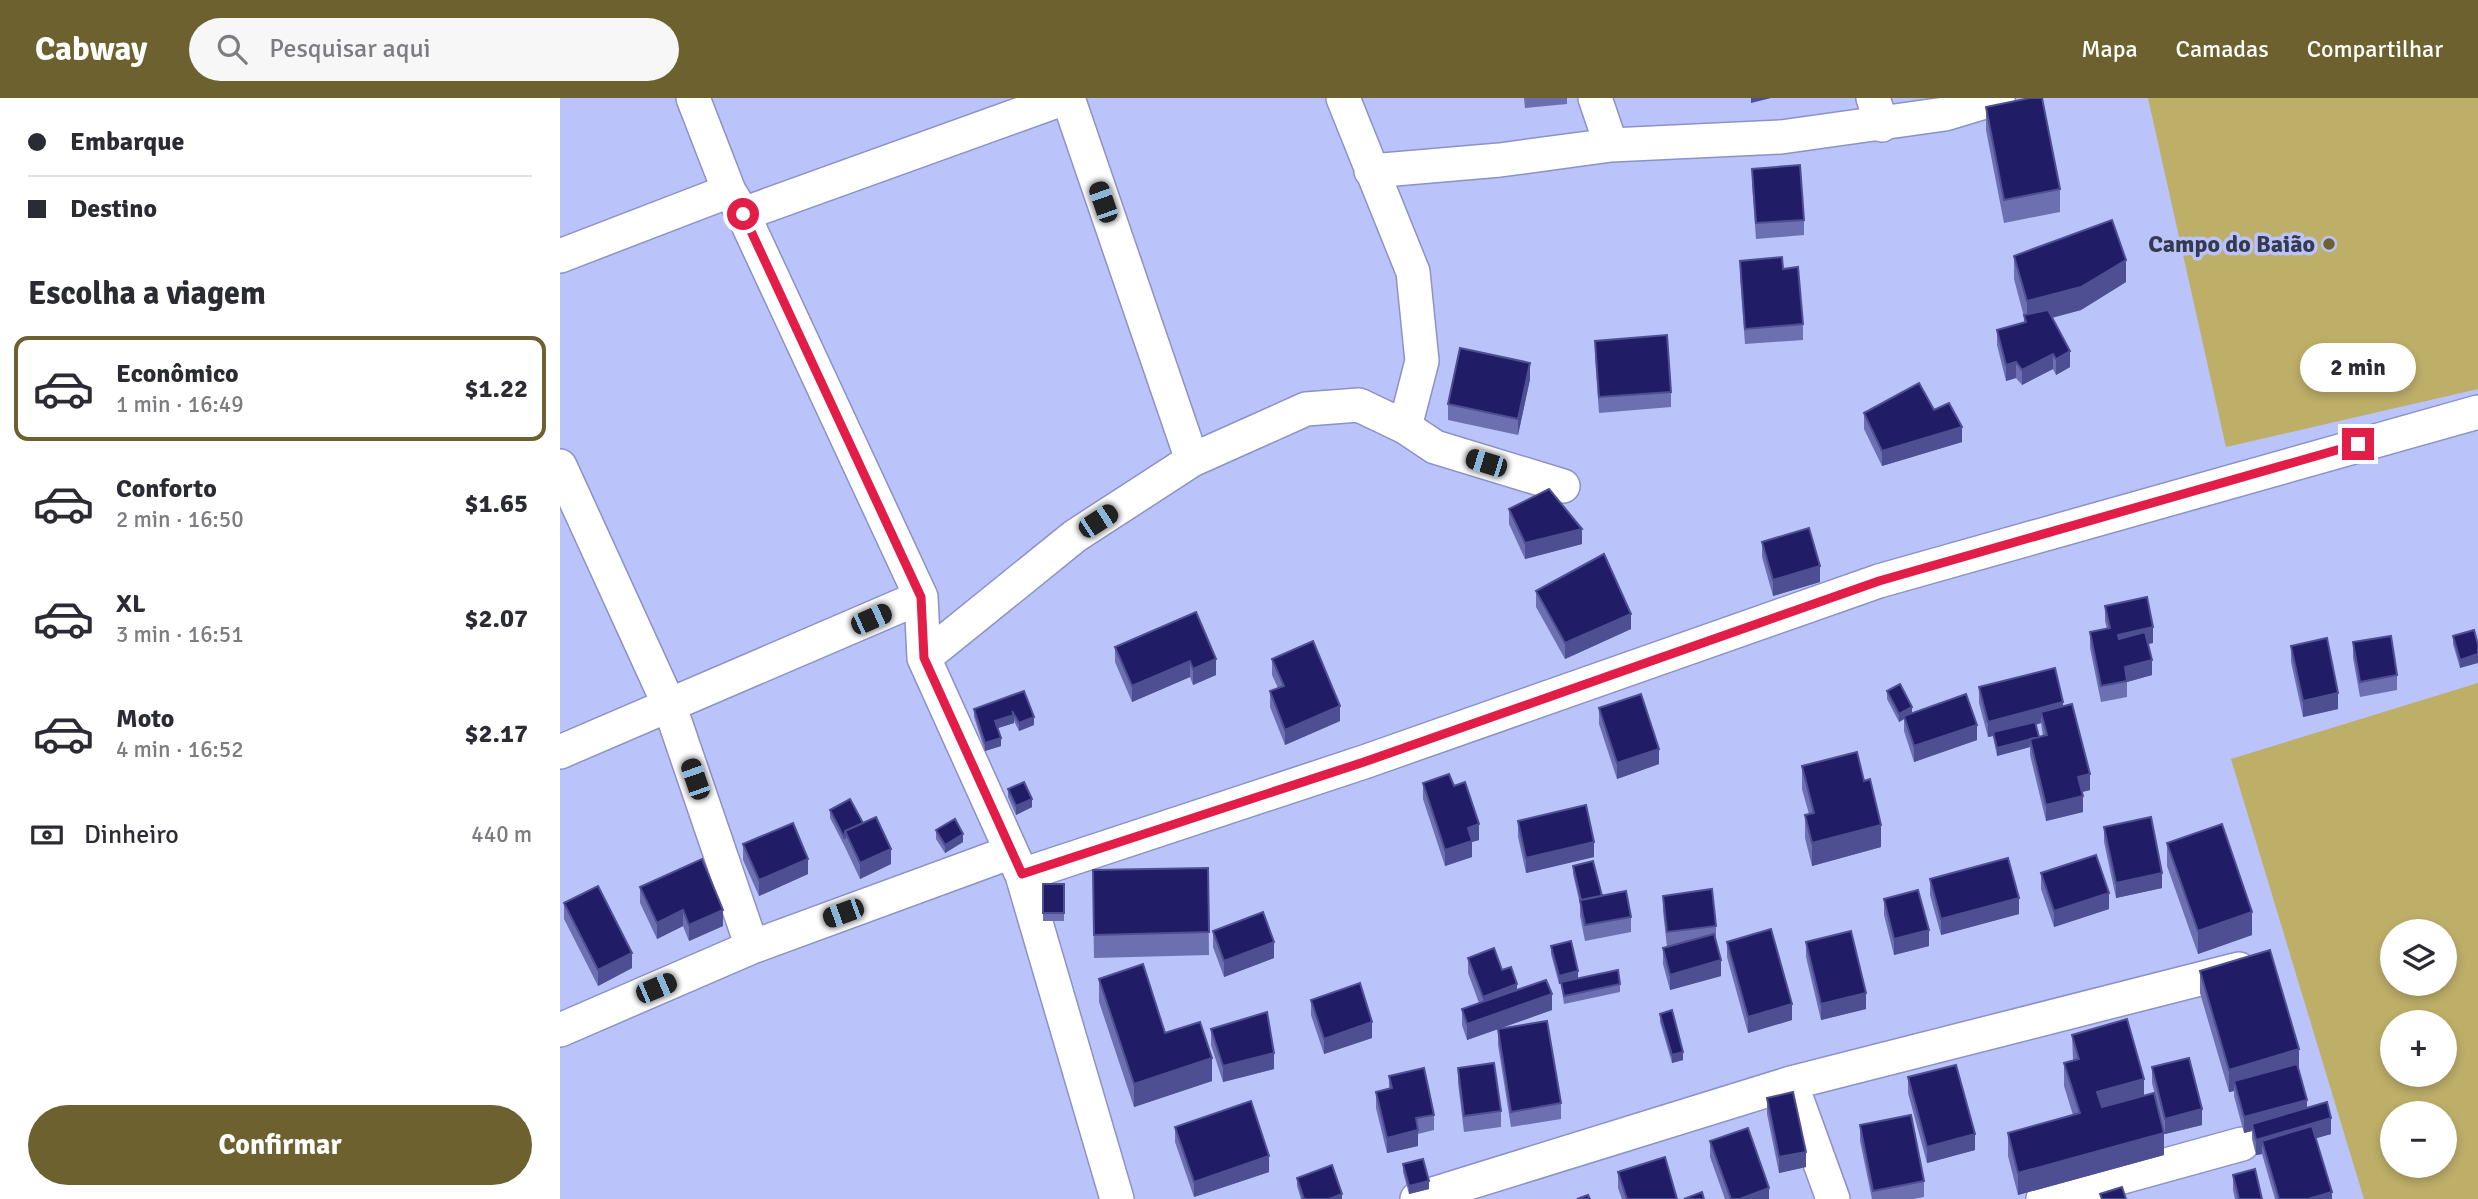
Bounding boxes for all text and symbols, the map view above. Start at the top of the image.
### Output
search box [189,18,679,81]
text: Cabway [35,29,147,70]
icon: search [213,30,251,68]
text: Pesquisar aqui [269,33,431,65]
text: Mapa [2081,34,2138,64]
text: Camadas [2176,34,2269,64]
text: Compartilhar [2307,34,2443,64]
text: Embarque [70,126,184,158]
car [1087,179,1120,225]
text: Destino [70,193,157,225]
route start [727,198,759,230]
place label: Campo do Baião [2148,229,2315,259]
marker: Campo do Baião [2321,236,2337,252]
text: Escolha a viagem [28,274,266,313]
callout: 2 min [2300,342,2416,392]
text: 2 min [2330,353,2386,382]
icon: car [32,357,95,420]
text: Econômico [116,358,239,390]
text: $1.22 [464,373,528,405]
text: 1 min · 16:49 [116,390,244,419]
route end [2342,428,2374,460]
car [1463,447,1510,479]
icon: car [32,472,95,535]
text: Conforto [116,473,217,505]
text: $1.65 [464,488,528,520]
car [1075,501,1122,541]
text: 2 min · 16:50 [116,505,244,534]
icon: car [32,587,95,650]
text: XL [116,588,146,620]
car [848,601,895,637]
text: $2.07 [464,603,528,635]
text: 3 min · 16:51 [116,620,244,649]
icon: car [32,702,95,765]
text: Moto [116,703,174,735]
text: $2.17 [464,718,528,750]
text: 4 min · 16:52 [116,735,244,764]
car [679,756,712,802]
icon: cash [28,816,66,854]
text: Dinheiro [84,819,179,851]
text: 440 m [471,820,532,849]
car [820,896,867,930]
map controls [2380,919,2457,1178]
button: layers [2380,919,2457,996]
car [633,970,680,1006]
button: + [2380,1010,2457,1087]
button: − [2380,1101,2457,1178]
button: Confirmar [28,1105,532,1185]

